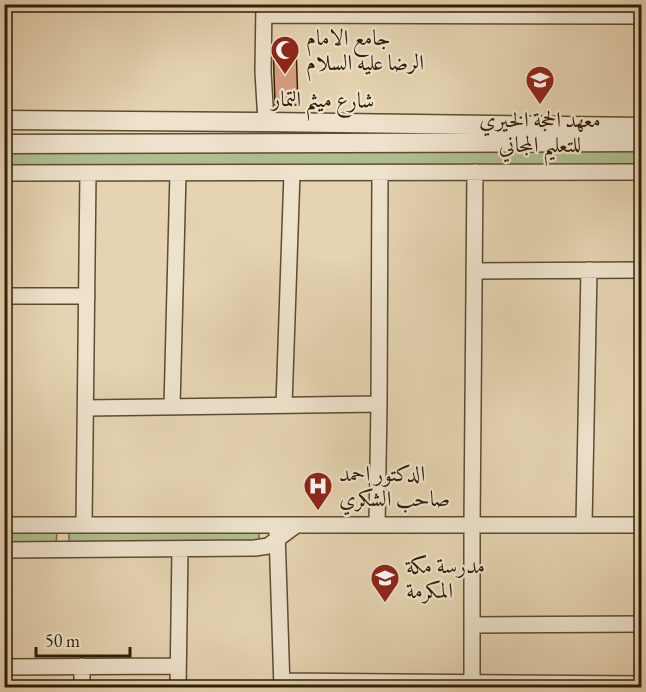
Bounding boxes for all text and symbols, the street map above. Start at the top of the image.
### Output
place label: جامع الامام الرضا عليه السلام [306,23,424,82]
mosque icon: جامع الامام الرضا عليه السلام [269,34,301,76]
school or university icon: معهد الحجة الخيري للتعليم المجاني [524,64,556,106]
street label: شارع ميثم التمار [269,84,375,122]
place label: معهد الحجة الخيري للتعليم المجاني [479,105,601,166]
place label: الدكتور احمد صاحب الشكري [339,459,450,516]
hospital icon: الدكتور احمد صاحب الشكري [302,470,334,512]
place label: مدرسة مكة المكرمة [405,551,485,605]
school or university icon: مدرسة مكة المكرمة [369,562,401,604]
scale bar [36,620,130,658]
text: 50 m [45,629,80,652]

